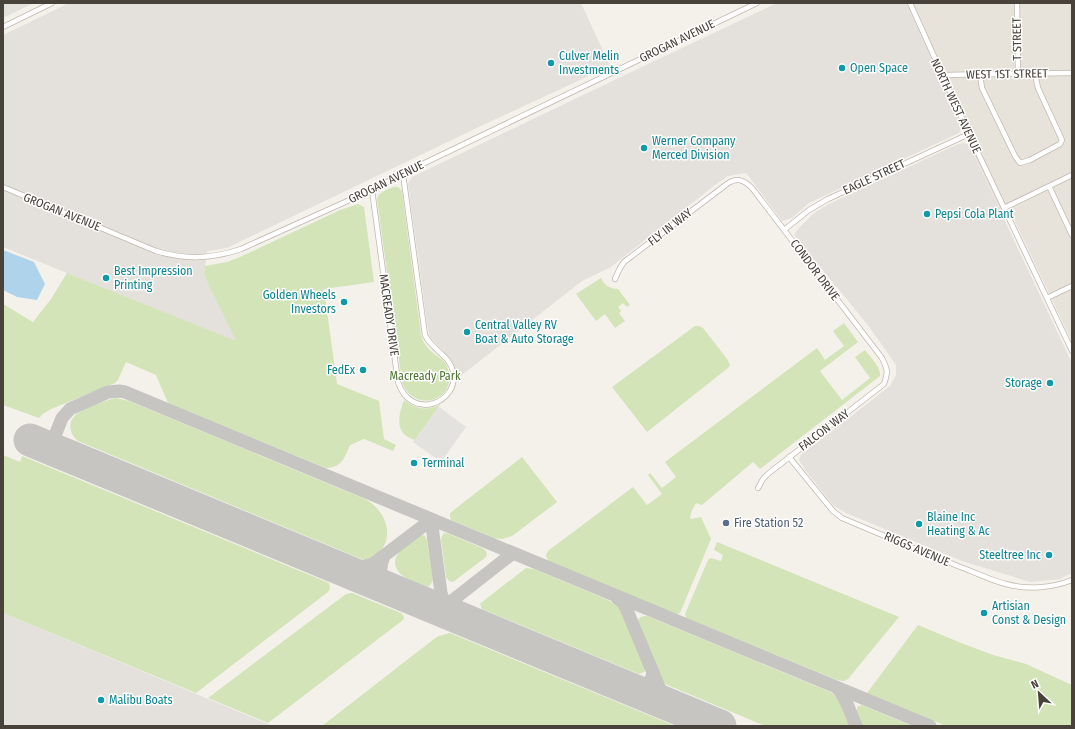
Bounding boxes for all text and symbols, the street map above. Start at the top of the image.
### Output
street label: GROGAN AVENUE [637,17,717,65]
street label: T STREET [1010,17,1024,61]
place label: Culver Melin Investments [559,49,619,77]
street label: NORTH WEST AVENUE [928,56,984,156]
marker: Culver Melin Investments [546,58,556,68]
place label: Open Space [850,61,908,75]
marker: Open Space [837,63,847,73]
street label: WEST 1ST STREET [966,66,1049,82]
place label: Werner Company Merced Division [652,134,736,162]
marker: Werner Company Merced Division [639,143,649,153]
street label: EAGLE STREET [841,156,908,198]
street label: GROGAN AVENUE [346,158,426,206]
street label: GROGAN AVENUE [21,190,103,234]
street label: FLY IN WAY [645,205,695,249]
place label: Pepsi Cola Plant [935,207,1014,221]
marker: Pepsi Cola Plant [922,209,932,219]
street label: CONDOR DRIVE [787,237,843,304]
place label: Best Impression Printing [114,264,193,292]
marker: Best Impression Printing [101,273,111,283]
street label: MACREADY DRIVE [376,273,402,357]
place label: Golden Wheels Investors [263,288,336,316]
marker: Golden Wheels Investors [339,297,349,307]
place label: Central Valley RV Boat & Auto Storage [475,318,574,346]
marker: Central Valley RV Boat & Auto Storage [462,327,472,337]
place label: FedEx [327,363,356,377]
marker: FedEx [358,365,368,375]
park label: Macready Park [389,369,461,383]
place label: Storage [1005,376,1042,390]
marker: Storage [1045,378,1055,388]
street label: FALCON WAY [796,406,852,454]
place label: Terminal [422,456,465,470]
marker: Terminal [409,458,419,468]
place label: Blaine Inc Heating & Ac [927,510,990,538]
place label: Fire Station 52 [734,516,803,530]
marker: Fire Station 52 [721,518,731,528]
marker: Blaine Inc Heating & Ac [914,519,924,529]
street label: RIGGS AVENUE [882,529,952,569]
place label: Steeltree Inc [979,548,1041,562]
marker: Steeltree Inc [1044,550,1054,560]
place label: Artisian Const & Design [992,599,1066,627]
marker: Artisian Const & Design [979,608,989,618]
north arrow [1019,673,1059,713]
text: N [1029,677,1041,692]
place label: Malibu Boats [109,693,173,707]
marker: Malibu Boats [96,695,106,705]

